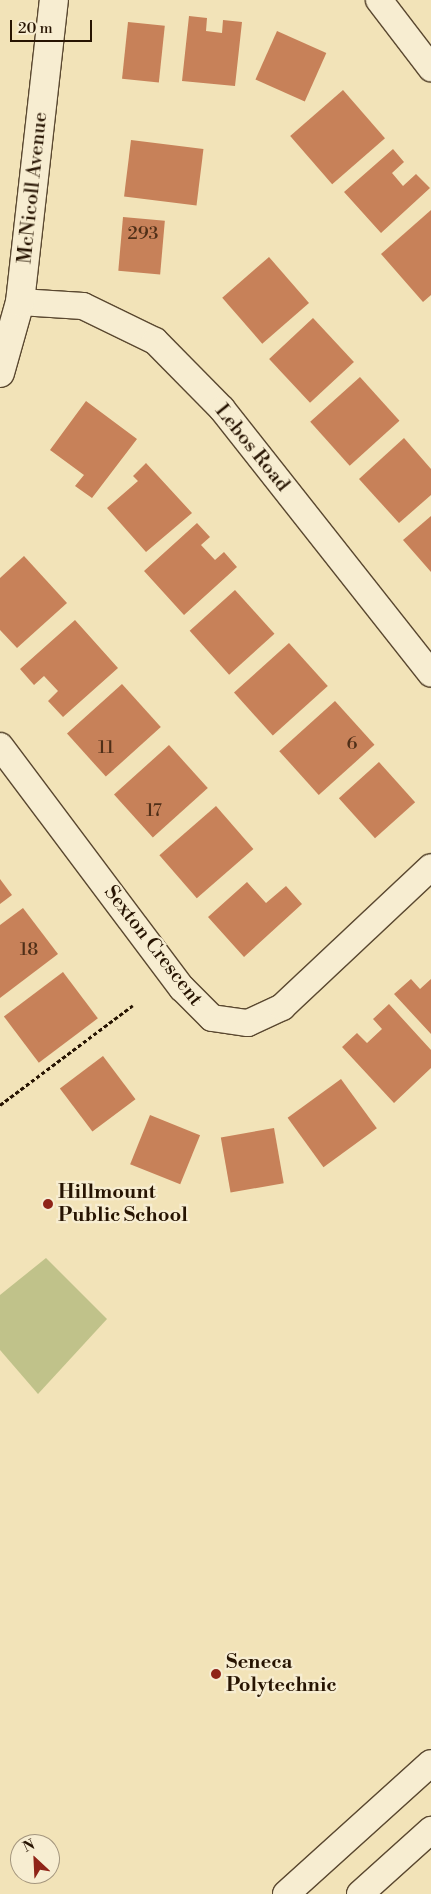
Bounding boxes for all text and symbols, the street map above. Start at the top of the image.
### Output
scale bar [12,10,95,42]
text: 20 m [18,19,53,38]
street label: McNicoll Avenue [13,111,53,265]
house number: 293 [127,223,159,245]
street label: Lebos Road [210,400,294,496]
house number: 6 [347,733,357,755]
house number: 11 [98,737,114,759]
house number: 17 [146,800,162,822]
street label: Sexton Crescent [99,881,207,1011]
house number: 18 [20,939,38,961]
place label: Hillmount Public School [58,1180,188,1227]
marker: Hillmount Public School [42,1198,54,1210]
place label: Seneca Polytechnic [226,1650,337,1697]
marker: Seneca Polytechnic [210,1668,222,1680]
north arrow [10,1834,60,1884]
text: N [20,1836,38,1857]

